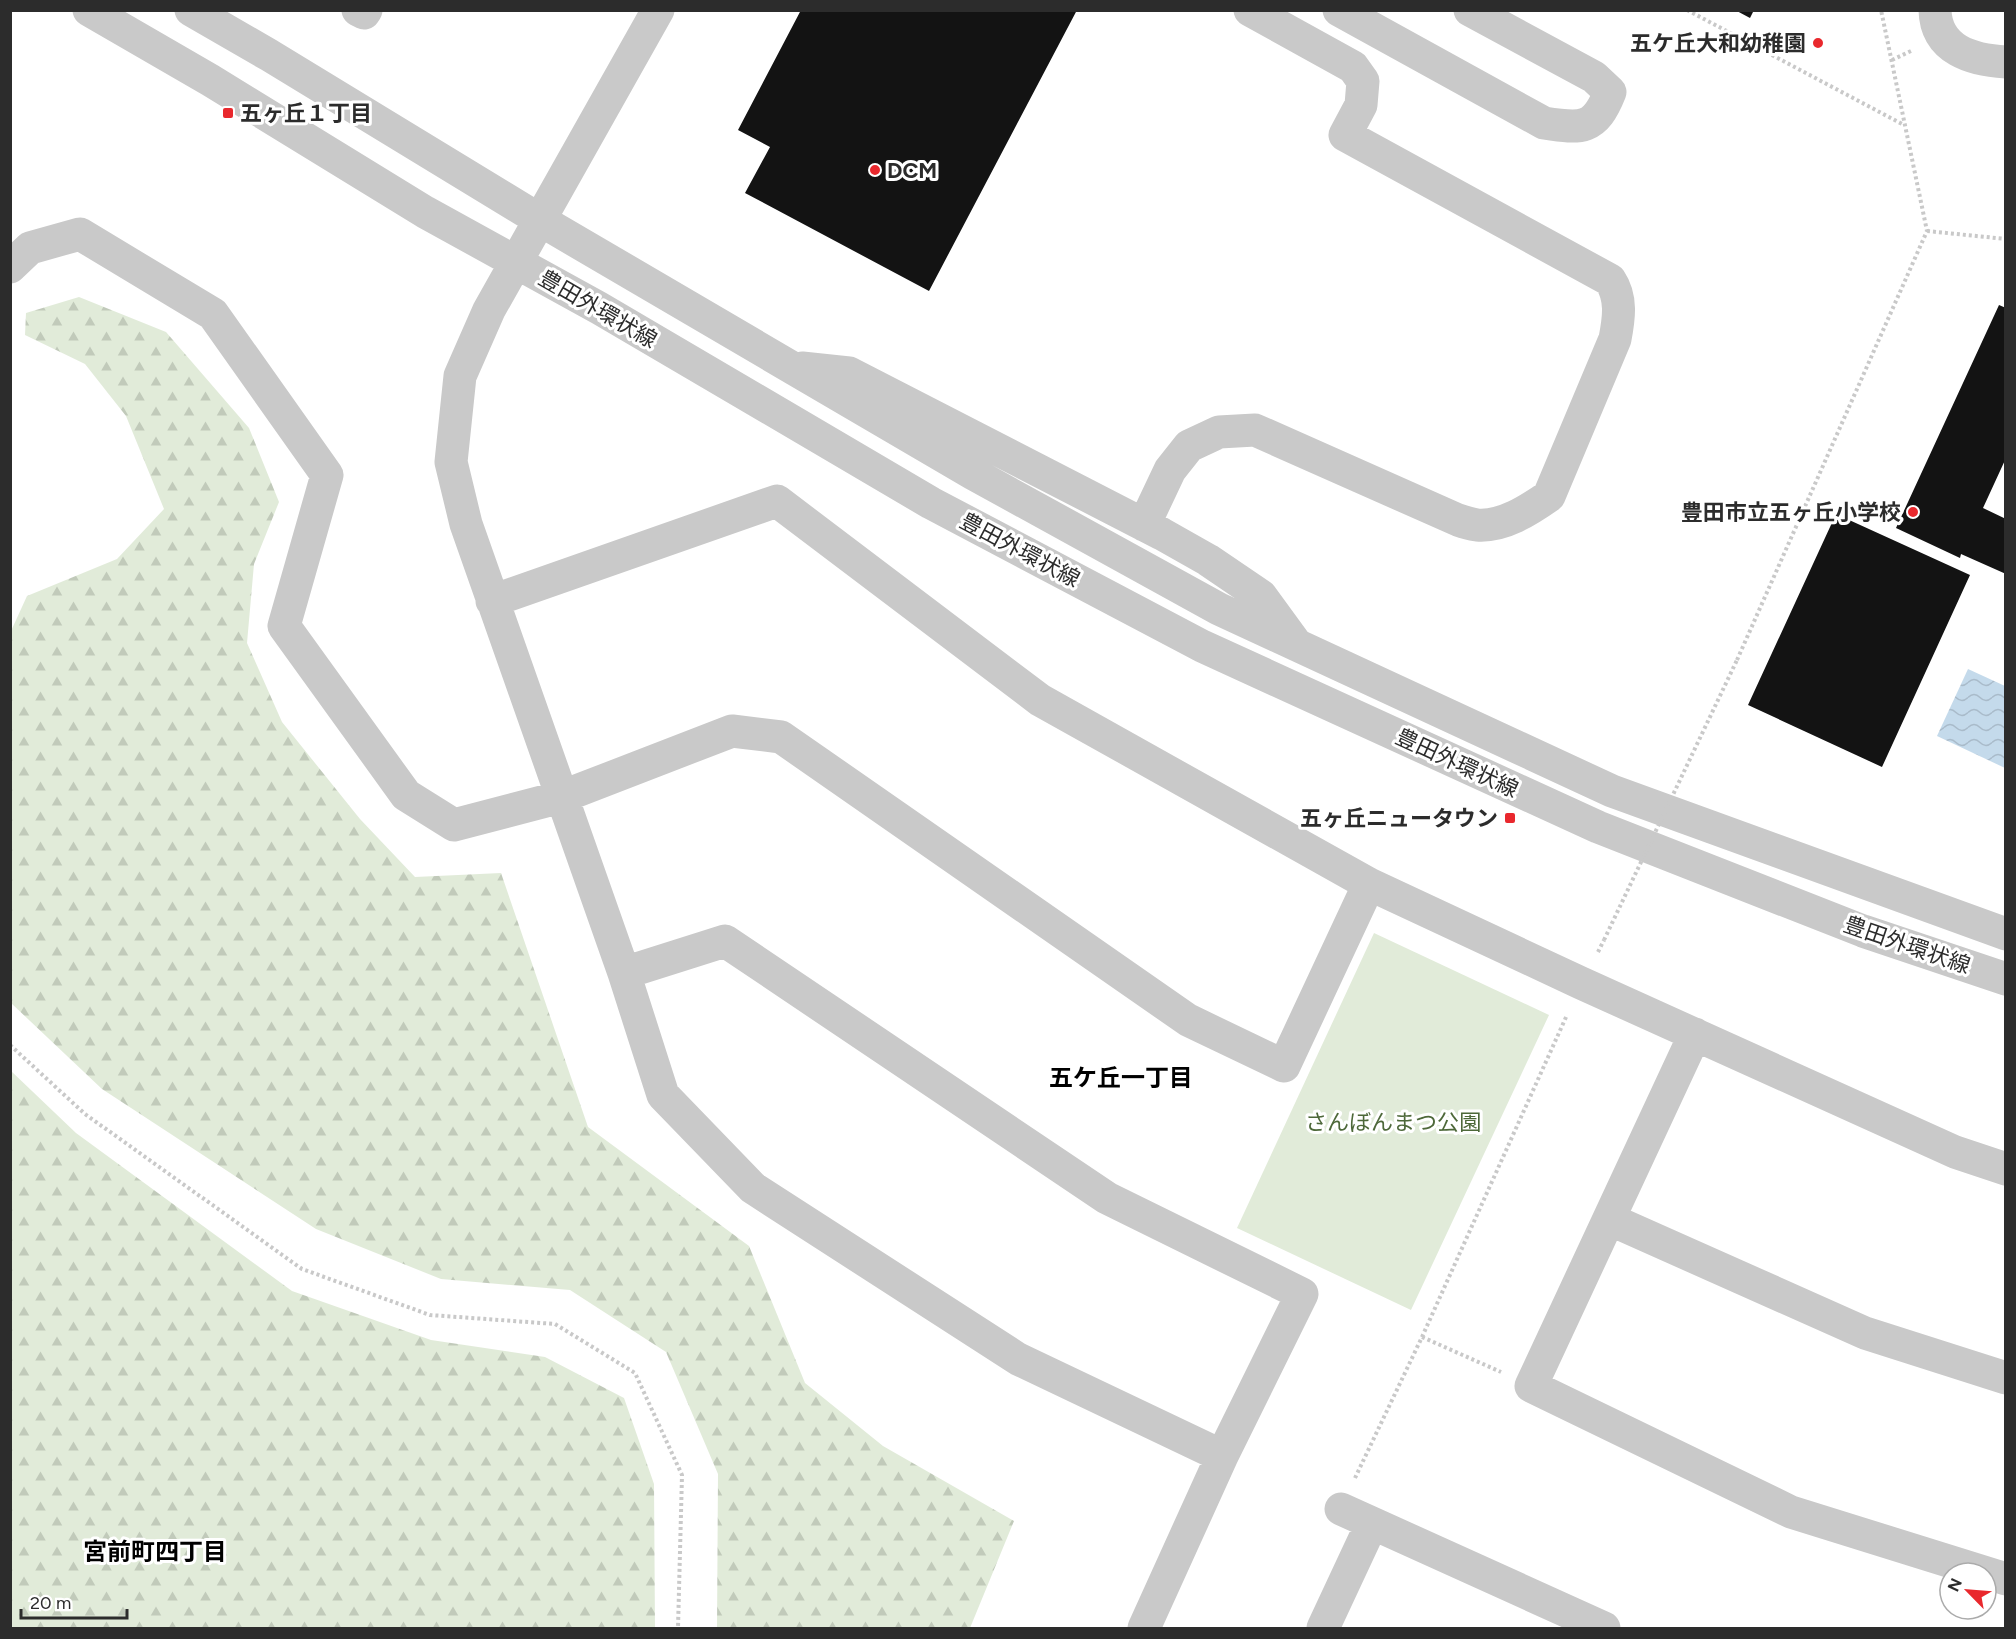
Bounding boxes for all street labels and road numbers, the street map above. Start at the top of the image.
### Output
street label: 豊田外環状線 [534,264,662,354]
street label: 豊田外環状線 [955,507,1085,593]
street label: 豊田外環状線 [1391,723,1523,803]
street label: 豊田外環状線 [1840,911,1974,979]

